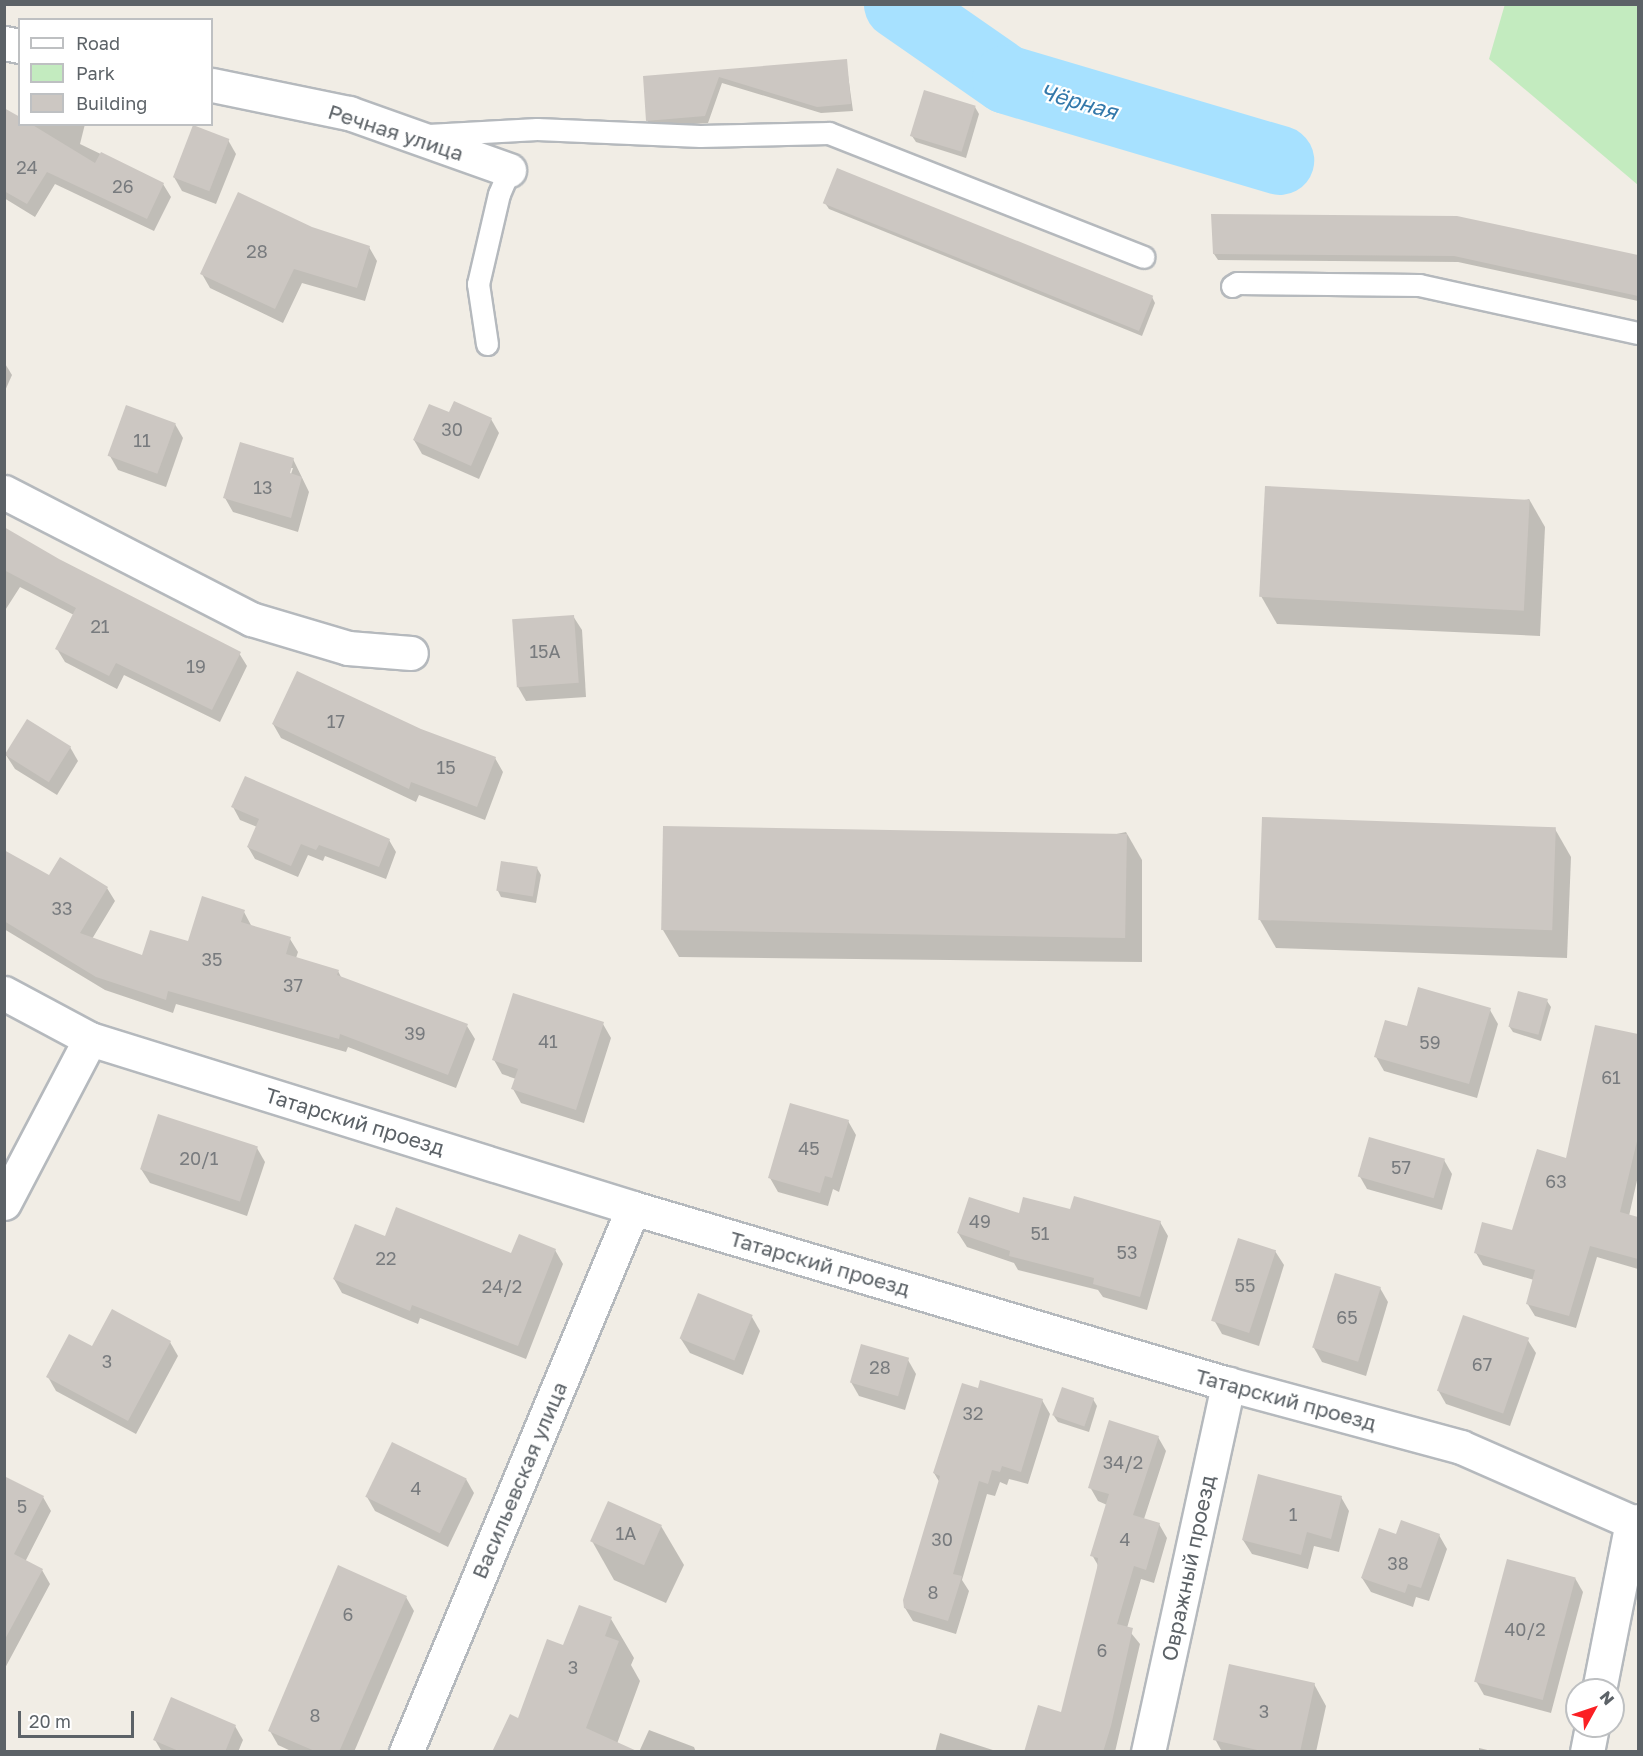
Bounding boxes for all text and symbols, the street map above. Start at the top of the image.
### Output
legend [18,18,213,126]
text: Road [76,32,120,54]
text: Park [76,62,115,84]
water label: Чёрная [1037,77,1121,125]
text: Building [76,92,147,114]
street label: Речная улица [325,98,467,166]
house number: 24 [16,156,38,178]
house number: 26 [112,175,134,197]
house number: 28 [246,240,268,262]
house number: 30 [441,418,463,440]
house number: 11 [133,429,151,451]
house number: 13 [253,476,273,498]
house number: 21 [90,615,110,637]
house number: 15А [529,640,561,662]
house number: 19 [186,655,206,677]
house number: 17 [327,710,345,732]
house number: 15 [436,756,456,778]
house number: 33 [51,897,73,919]
house number: 35 [202,948,222,970]
house number: 37 [283,974,303,996]
house number: 39 [404,1022,426,1044]
house number: 41 [538,1030,558,1052]
house number: 59 [1419,1031,1441,1053]
house number: 61 [1601,1066,1621,1088]
street label: Татарский проезд [262,1082,448,1160]
house number: 45 [798,1137,820,1159]
house number: 20/1 [180,1147,218,1169]
house number: 57 [1391,1156,1411,1178]
house number: 63 [1545,1170,1567,1192]
house number: 49 [969,1210,991,1232]
house number: 51 [1030,1222,1050,1244]
street label: Татарский проезд [727,1225,913,1301]
house number: 53 [1117,1241,1137,1263]
house number: 22 [376,1247,396,1269]
house number: 55 [1235,1274,1255,1296]
house number: 24/2 [482,1275,522,1297]
house number: 65 [1336,1306,1358,1328]
house number: 3 [102,1350,112,1372]
house number: 67 [1472,1353,1492,1375]
house number: 28 [869,1356,891,1378]
street label: Татарский проезд [1193,1363,1379,1435]
street label: Васильевская улица [466,1378,572,1582]
house number: 32 [963,1402,983,1424]
house number: 34/2 [1103,1451,1143,1473]
street label: Овражный проезд [1156,1473,1220,1663]
house number: 4 [411,1477,421,1499]
house number: 5 [17,1495,27,1517]
house number: 1 [1289,1503,1297,1525]
house number: 1А [616,1522,636,1544]
house number: 30 [931,1528,953,1550]
house number: 4 [1120,1528,1130,1550]
house number: 38 [1387,1552,1409,1574]
house number: 8 [928,1581,938,1603]
house number: 6 [343,1603,353,1625]
house number: 40/2 [1504,1618,1546,1640]
house number: 6 [1097,1639,1107,1661]
house number: 3 [568,1656,578,1678]
north arrow [1565,1678,1625,1738]
text: N [1596,1687,1619,1709]
scale bar [21,1699,136,1737]
house number: 3 [1259,1700,1269,1722]
house number: 8 [310,1704,320,1726]
text: 20 m [29,1710,71,1732]

